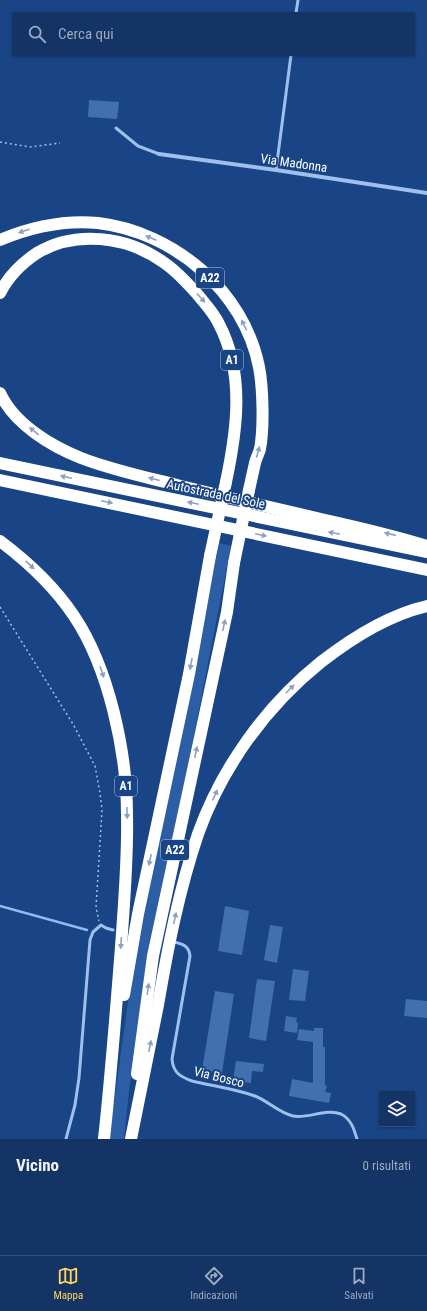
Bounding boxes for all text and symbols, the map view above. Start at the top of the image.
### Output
search box [12,12,415,56]
icon: search [26,23,48,45]
text: Cerca qui [58,25,114,43]
street label: Via Madonna [260,151,328,175]
one-way arrow [18,228,30,234]
one-way arrow [146,235,157,241]
road number: A22 [196,268,224,288]
one-way arrow [196,293,206,303]
one-way arrow [241,319,247,331]
road number: A1 [221,350,243,370]
one-way arrow [29,427,40,436]
one-way arrow [255,445,261,457]
one-way arrow [60,473,72,479]
one-way arrow [148,476,160,482]
street label: Autostrada del Sole [165,476,267,512]
one-way arrow [101,500,113,506]
one-way arrow [187,500,199,506]
one-way arrow [328,530,340,536]
one-way arrow [383,531,396,537]
one-way arrow [255,532,267,538]
one-way arrow [25,561,35,570]
one-way arrow [221,619,227,631]
one-way arrow [188,658,194,670]
one-way arrow [99,667,105,679]
one-way arrow [285,684,295,694]
one-way arrow [194,746,200,758]
road number: A1 [115,776,137,796]
one-way arrow [212,789,218,801]
one-way arrow [124,807,130,820]
road number: A22 [161,840,189,860]
one-way arrow [146,853,152,866]
one-way arrow [172,912,178,924]
one-way arrow [118,937,125,949]
one-way arrow [145,983,151,995]
one-way arrow [147,1040,153,1052]
street label: Via Bosco [192,1063,246,1091]
map controls [379,1091,415,1127]
button: layers [379,1091,415,1127]
text: Vicino [16,1155,59,1175]
text: 0 risultati [363,1158,411,1173]
tab: Mappa [53,1265,83,1302]
tab: Indicazioni [190,1265,237,1302]
tab: Salvati [344,1265,373,1302]

